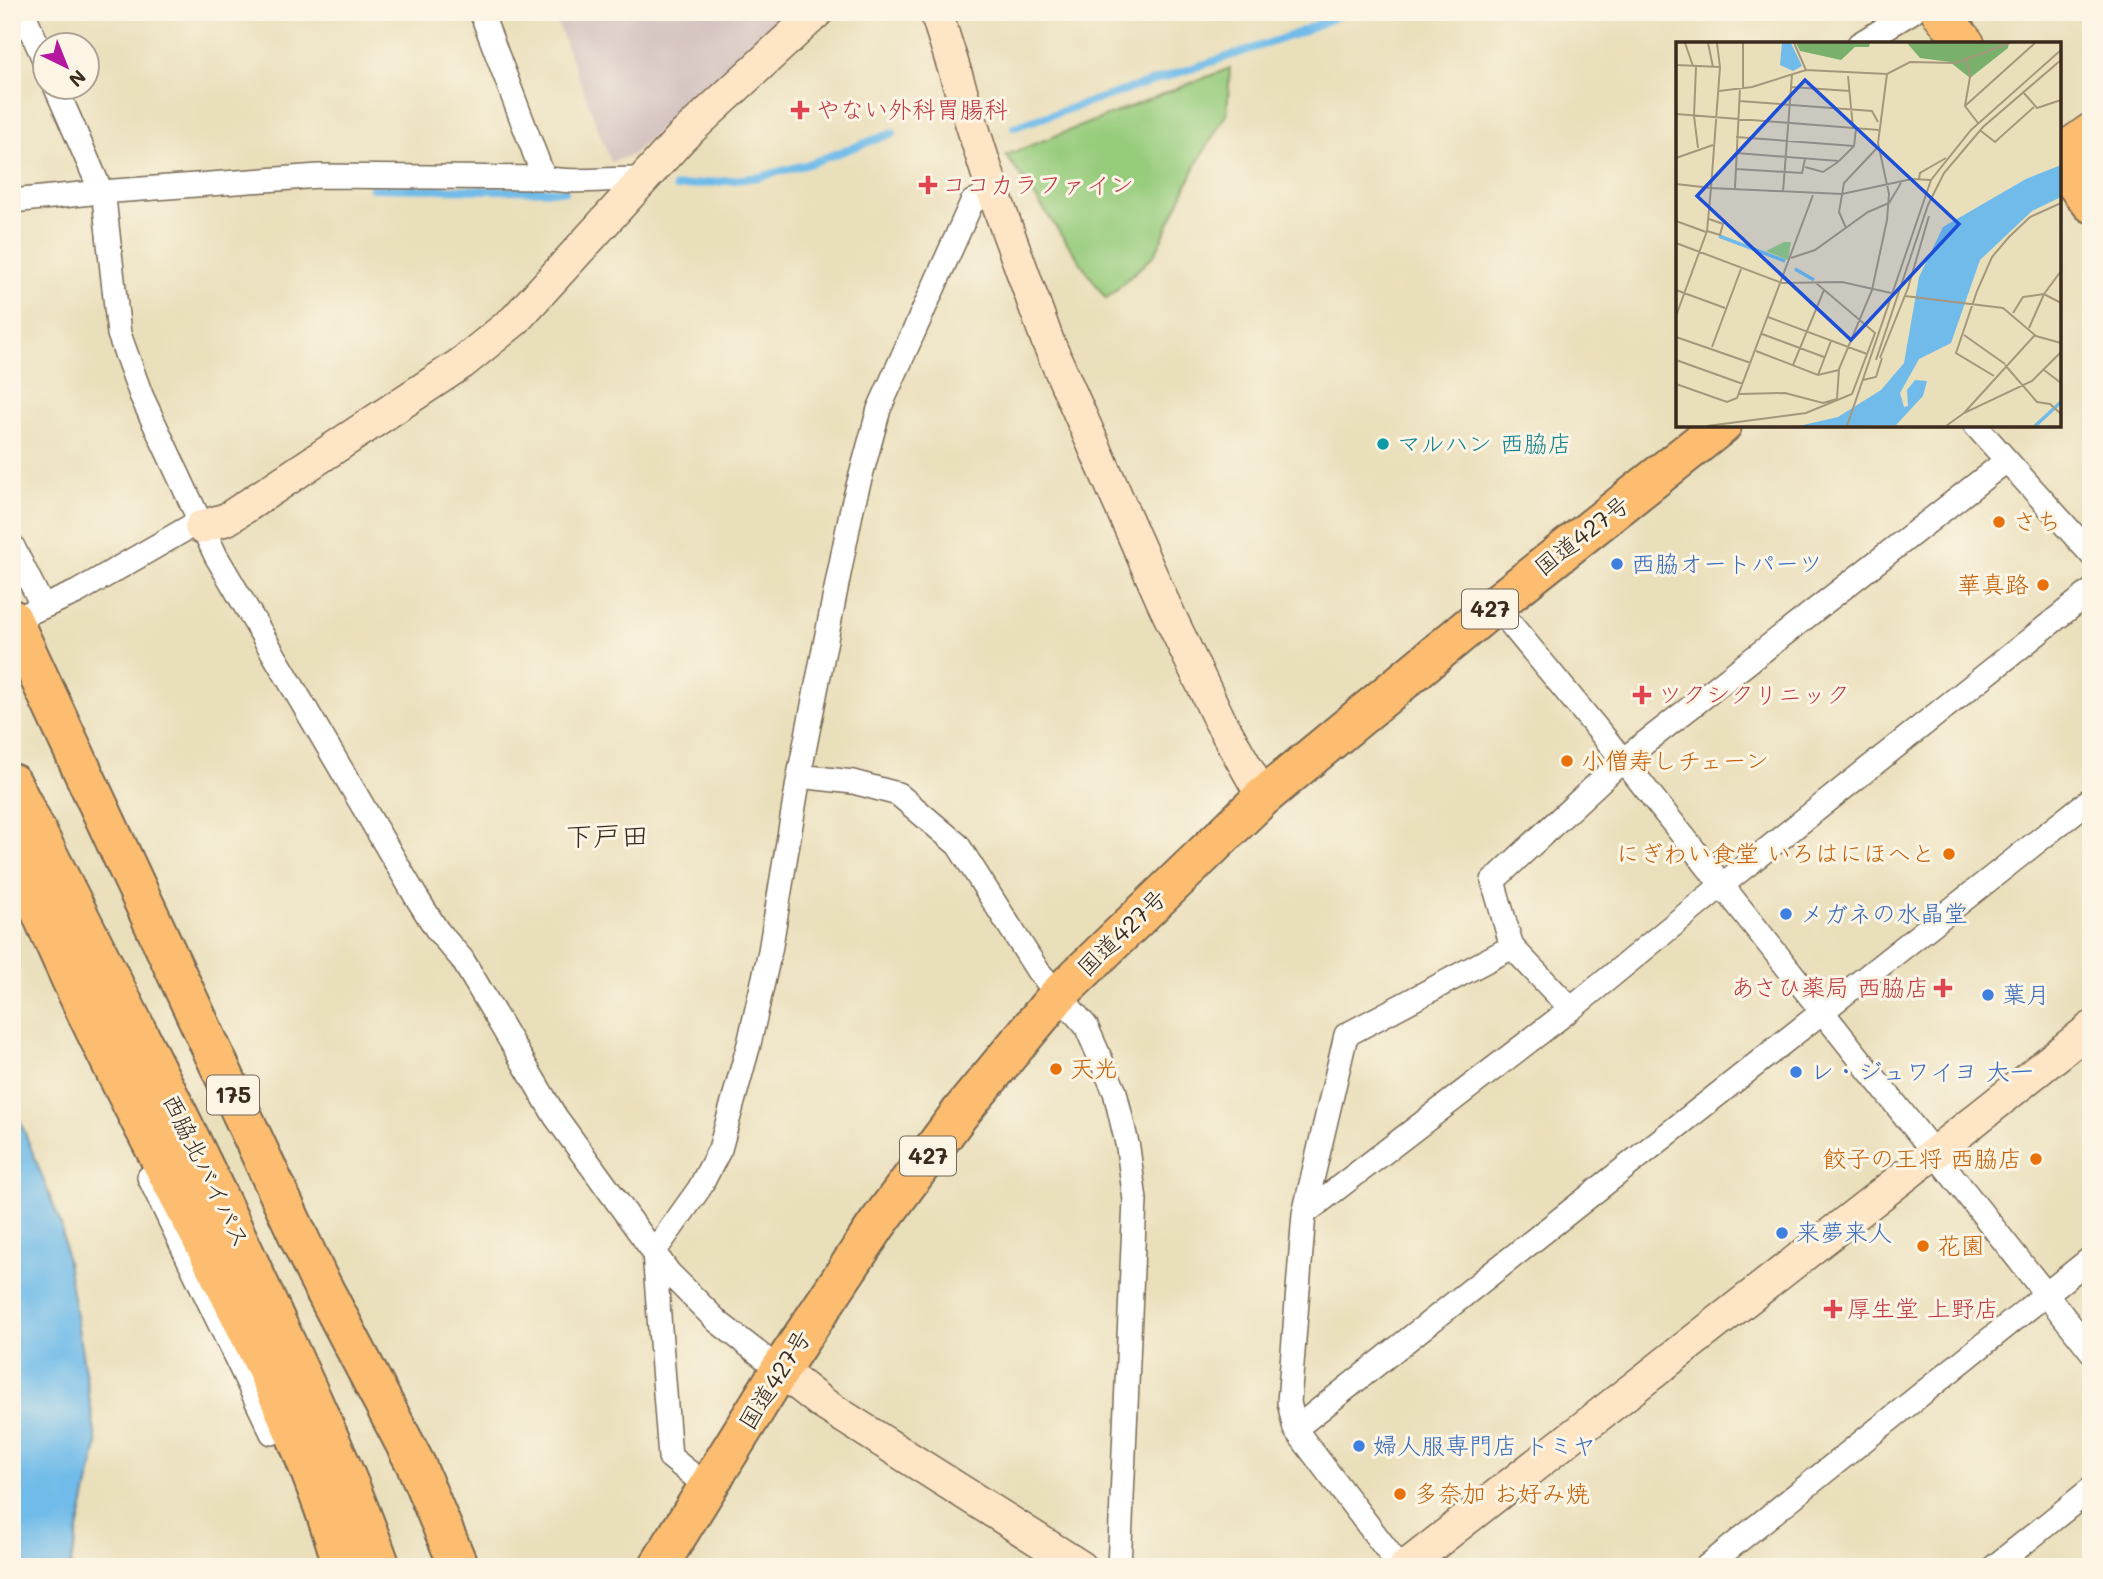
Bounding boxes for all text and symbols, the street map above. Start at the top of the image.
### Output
north arrow [32,32,102,102]
inset map [1676,42,2061,427]
text: N [64,65,92,93]
place label: やない外科胃腸科 [816,93,1008,124]
marker: やない外科胃腸科 [790,100,810,120]
place label: ココカラファイン [942,168,1134,199]
marker: ココカラファイン [920,177,936,193]
place label: マルハン 西脇店 [1397,427,1572,458]
marker: マルハン 西脇店 [1375,436,1391,452]
street label: 国道427号 [1527,488,1635,582]
place label: さち [2013,505,2061,536]
marker: さち [1991,514,2007,530]
place label: 西脇オートパーツ [1631,547,1823,578]
marker: 西脇オートパーツ [1609,556,1625,572]
place label: 華真路 [1957,568,2029,599]
marker: 華真路 [2035,577,2051,593]
road number: 427 [1462,590,1518,628]
place label: ツクシクリニック [1658,678,1850,709]
marker: ツクシクリニック [1632,685,1652,705]
place label: 小僧寿しチェーン [1581,744,1769,775]
marker: 小僧寿しチェーン [1559,753,1575,769]
district label: 下戸田 [565,817,649,853]
place label: にぎわい食堂 いろはにほへと [1616,837,1935,868]
marker: にぎわい食堂 いろはにほへと [1941,846,1957,862]
street label: 国道427号 [1070,882,1172,982]
place label: メガネの水晶堂 [1800,897,1968,928]
marker: メガネの水晶堂 [1778,906,1794,922]
place label: あさひ薬局 西脇店 [1731,971,1929,1002]
place label: 葉月 [2002,978,2050,1009]
marker: あさひ薬局 西脇店 [1935,980,1951,996]
marker: 葉月 [1980,987,1996,1003]
place label: 天光 [1070,1052,1118,1083]
place label: レ・ジュワイヨ 大一 [1810,1055,2034,1086]
marker: 天光 [1048,1061,1064,1077]
marker: レ・ジュワイヨ 大一 [1788,1064,1804,1080]
road number: 175 [207,1076,259,1114]
street label: 西脇北バイパス [157,1088,258,1252]
road number: 427 [900,1136,956,1176]
place label: 餃子の王将 西脇店 [1822,1142,2022,1173]
marker: 餃子の王将 西脇店 [2028,1151,2044,1167]
place label: 来夢来人 [1796,1216,1892,1247]
marker: 来夢来人 [1774,1225,1790,1241]
place label: 花園 [1937,1229,1985,1260]
marker: 花園 [1915,1238,1931,1254]
place label: 厚生堂 上野店 [1847,1292,1999,1323]
marker: 厚生堂 上野店 [1825,1301,1841,1317]
street label: 国道427号 [731,1323,817,1435]
place label: 婦人服専門店 トミヤ [1373,1429,1596,1460]
marker: 婦人服専門店 トミヤ [1351,1438,1367,1454]
place label: 多奈加 お好み焼 [1414,1477,1590,1508]
marker: 多奈加 お好み焼 [1392,1486,1408,1502]

